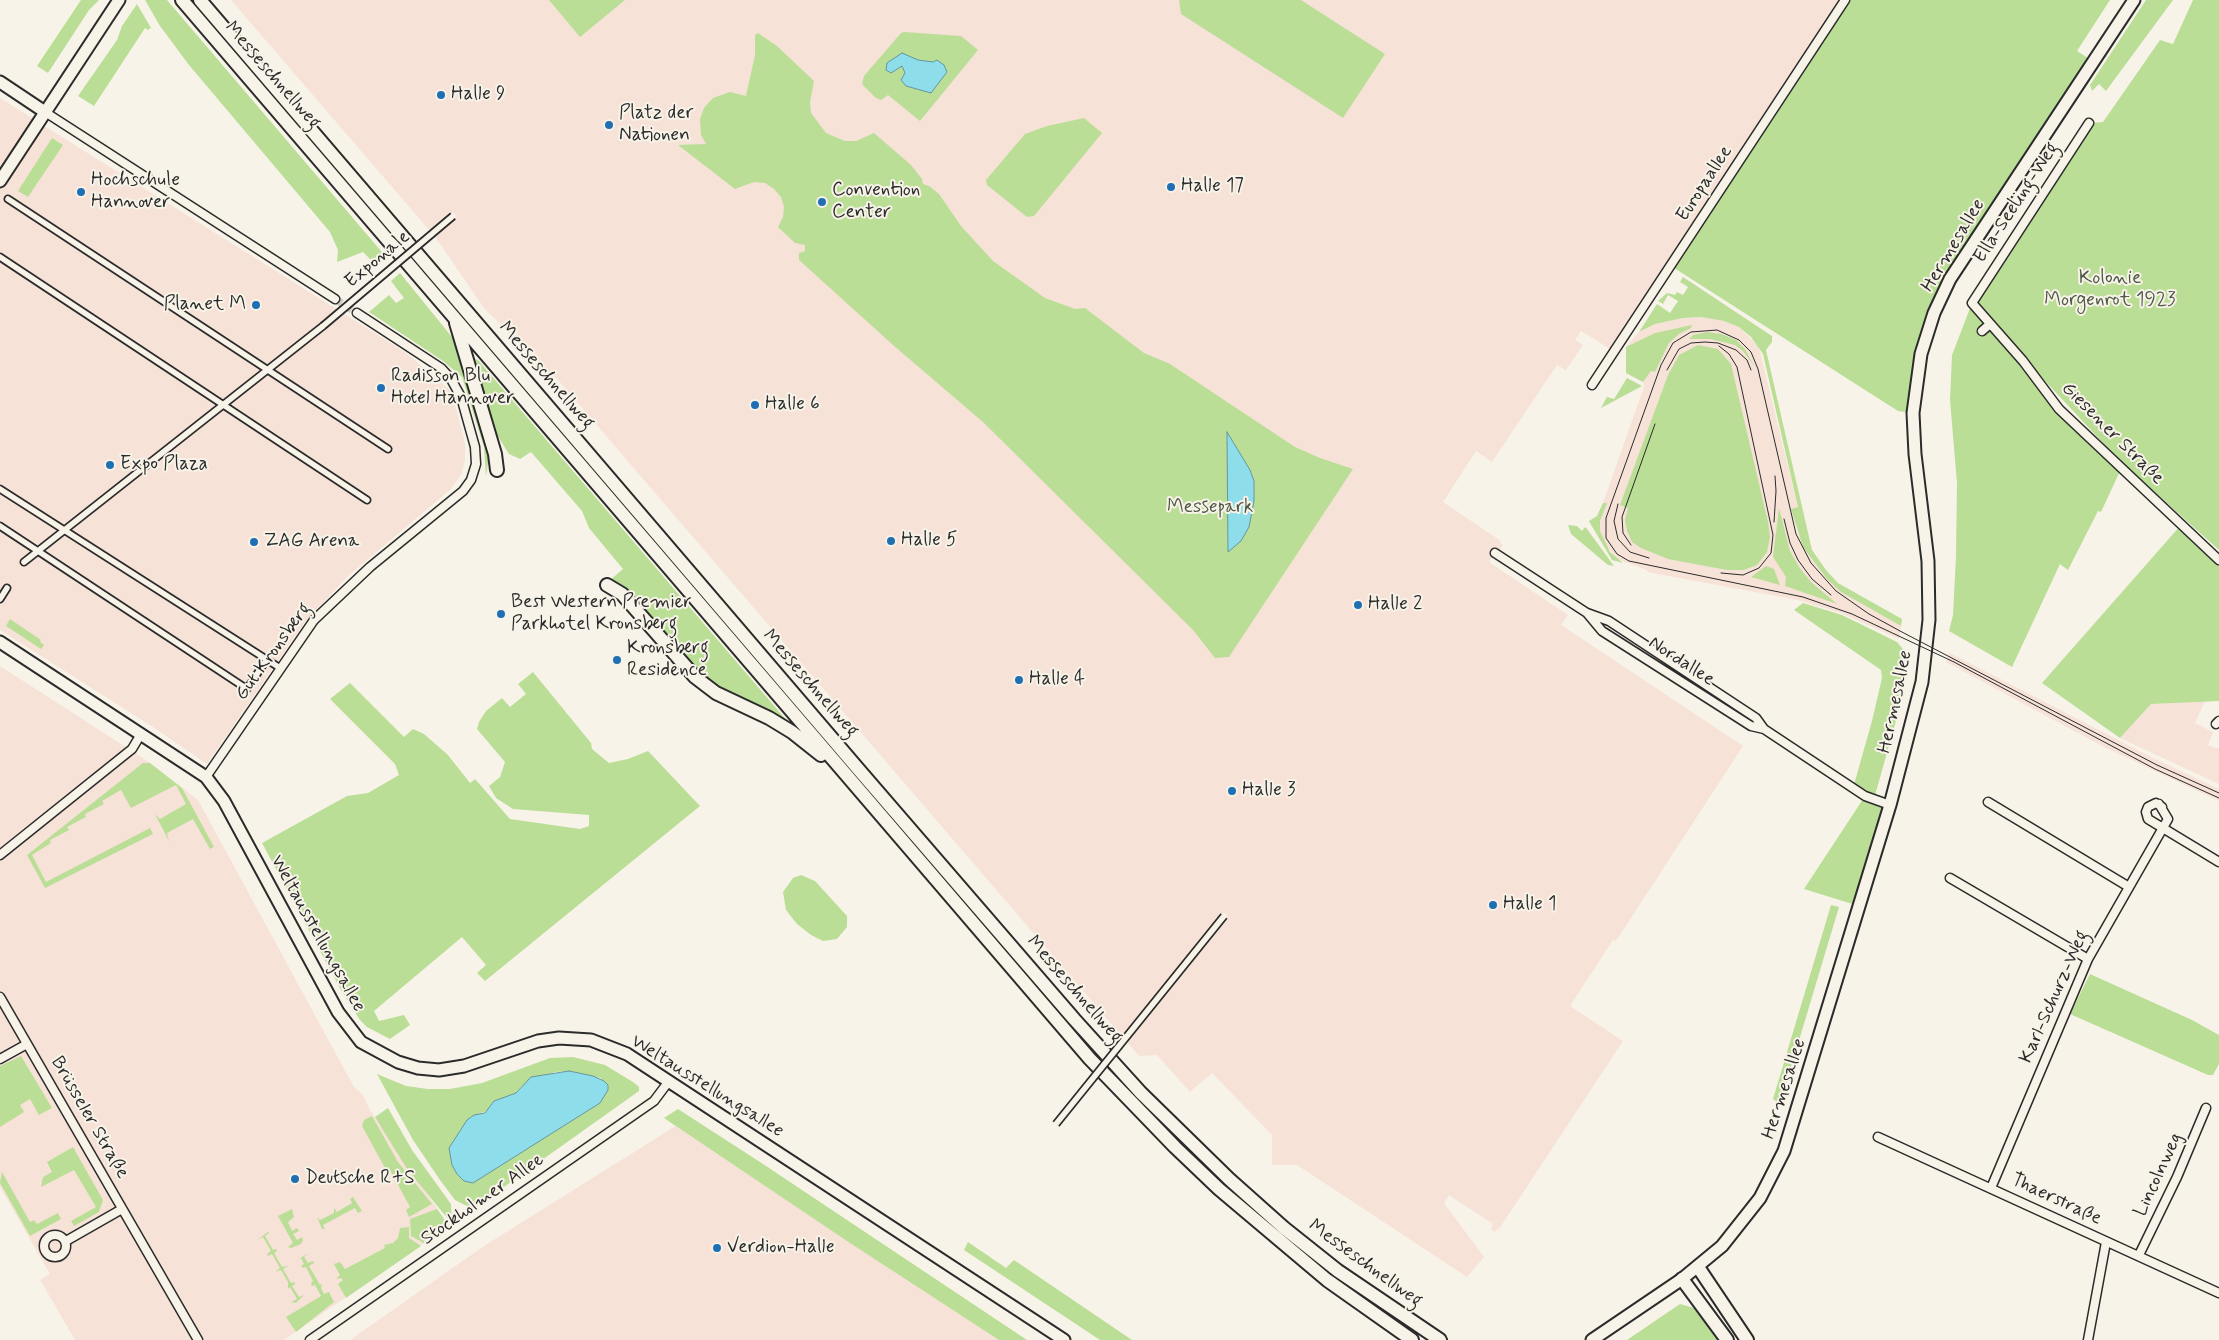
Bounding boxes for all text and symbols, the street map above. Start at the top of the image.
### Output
street label: Messeschnellweg [219,17,325,135]
place label: Halle 9 [451,84,505,106]
marker: Halle 9 [435,89,447,101]
place label: Platz der Nationen [619,103,693,147]
marker: Platz der Nationen [603,119,615,131]
street label: Ella-Seeling-Weg [1969,138,2065,268]
street label: Europaallee [1672,142,1738,226]
place label: Hochschule Hannover [91,170,180,214]
place label: Halle 17 [1181,176,1244,198]
place label: Convention Center [832,180,920,224]
marker: Halle 17 [1165,181,1177,193]
marker: Hochschule Hannover [75,186,87,198]
street label: Hermesallee [1917,195,1991,297]
marker: Convention Center [816,196,828,208]
street label: Exponale [341,226,415,294]
park label: Kolonie Morgenrot 1923 [2044,268,2176,312]
place label: Planet M [164,294,246,316]
marker: Planet M [250,299,262,311]
street label: Messeschnellweg [493,317,599,435]
place label: Radisson Blu Hotel Hannover [391,366,514,410]
street label: Giesener Straße [2056,378,2168,490]
marker: Radisson Blu Hotel Hannover [375,382,387,394]
place label: Halle 6 [765,394,820,416]
marker: Halle 6 [749,399,761,411]
place label: Expo Plaza [120,454,208,476]
marker: Expo Plaza [104,459,116,471]
park label: Messepark [1167,497,1253,519]
place label: Halle 5 [901,530,957,552]
place label: ZAG Arena [264,531,359,553]
marker: Halle 5 [885,535,897,547]
marker: ZAG Arena [248,536,260,548]
place label: Best Western Premier Parkhotel Kronsberg [511,592,692,636]
place label: Halle 2 [1368,594,1422,616]
street label: Gut Kronsberg [231,599,317,705]
marker: Halle 2 [1352,599,1364,611]
marker: Best Western Premier Parkhotel Kronsberg [495,608,507,620]
street label: Messeschnellweg [757,625,863,743]
street label: Nordallee [1644,632,1718,692]
place label: Kronsberg Residence [627,638,709,682]
street label: Hermesallee [1874,649,1918,755]
marker: Kronsberg Residence [611,654,623,666]
place label: Halle 4 [1029,669,1085,691]
marker: Halle 4 [1013,674,1025,686]
place label: Halle 3 [1242,780,1295,802]
marker: Halle 3 [1226,785,1238,797]
street label: Weltausstellungsallee [264,852,370,1016]
place label: Halle 1 [1503,894,1556,916]
marker: Halle 1 [1487,899,1499,911]
street label: Karl-Schurz-Weg [2016,927,2094,1067]
street label: Messeschnellweg [1021,931,1127,1049]
street label: Weltausstellungsallee [626,1031,788,1143]
street label: Hermesallee [1758,1036,1812,1142]
street label: Brüsseler Straße [45,1053,133,1183]
street label: Lincolnweg [2130,1130,2188,1220]
street label: Stockholmer Allee [417,1149,549,1251]
place label: Deutsche R+S [305,1168,415,1190]
street label: Thaerstraße [2007,1169,2105,1231]
marker: Deutsche R+S [289,1173,301,1185]
street label: Messeschnellweg [1303,1215,1427,1313]
place label: Verdion-Halle [727,1237,835,1259]
marker: Verdion-Halle [711,1242,723,1254]

